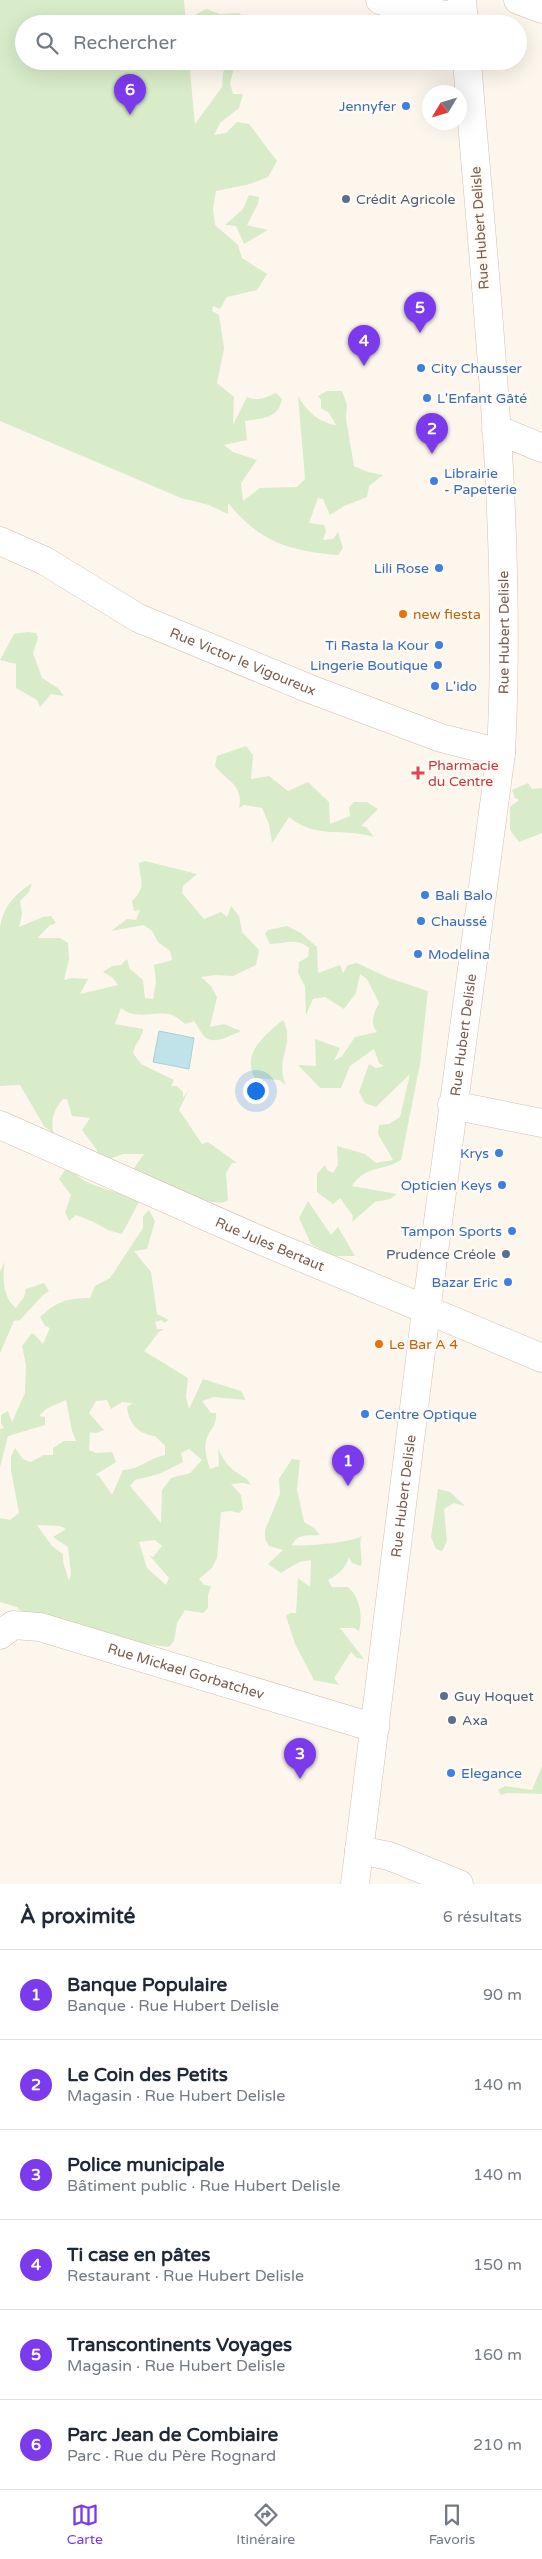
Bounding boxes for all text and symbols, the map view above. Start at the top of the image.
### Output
search box [15,15,527,70]
icon: search [33,29,61,57]
text: Rechercher [73,32,176,54]
pin: 6 [114,74,146,115]
north arrow [422,85,467,130]
place label: Jennyfer [339,98,397,115]
marker: Jennyfer [400,100,412,112]
street label: Rue Hubert Delisle [467,166,493,290]
place label: Crédit Agricole [356,191,455,208]
marker: Crédit Agricole [340,193,352,205]
pin: 5 [404,292,436,333]
pin: 4 [348,325,380,366]
place label: City Chausser [431,360,523,377]
marker: City Chausser [415,362,427,374]
place label: L'Enfant Gâté [437,390,527,407]
marker: L'Enfant Gâté [421,392,433,404]
pin: 2 [416,413,448,454]
place label: Librairie - Papeterie [444,465,517,498]
marker: Librairie - Papeterie [428,475,440,487]
place label: Lili Rose [374,560,429,577]
marker: Lili Rose [433,562,445,574]
street label: Rue Hubert Delisle [495,570,512,694]
place label: new fiesta [413,606,481,623]
marker: new fiesta [397,608,409,620]
street label: Rue Victor le Vigoureux [168,624,318,699]
place label: Ti Rasta la Kour [325,637,430,654]
marker: Ti Rasta la Kour [433,639,445,651]
place label: Lingerie Boutique [310,657,428,674]
marker: Lingerie Boutique [432,659,444,671]
place label: L'ido [445,678,477,695]
marker: L'ido [429,680,441,692]
place label: Pharmacie du Centre [428,757,499,790]
marker: Pharmacie du Centre [412,767,424,779]
place label: Bali Balo [435,887,493,904]
marker: Bali Balo [419,889,431,901]
place label: Chaussé [431,913,487,930]
marker: Chaussé [415,915,427,927]
place label: Modelina [428,946,490,963]
marker: Modelina [412,948,424,960]
street label: Rue Hubert Delisle [446,972,480,1097]
your location [243,1078,269,1104]
place label: Krys [460,1145,489,1162]
marker: Krys [493,1147,505,1159]
place label: Opticien Keys [401,1177,492,1194]
marker: Opticien Keys [496,1179,508,1191]
street label: Rue Jules Bertaut [213,1213,328,1275]
place label: Tampon Sports [401,1223,502,1240]
marker: Tampon Sports [506,1225,518,1237]
place label: Prudence Créole [386,1246,496,1263]
marker: Prudence Créole [500,1248,512,1260]
place label: Bazar Eric [431,1274,498,1291]
marker: Bazar Eric [502,1276,514,1288]
place label: Le Bar A 4 [389,1336,458,1353]
marker: Le Bar A 4 [373,1338,385,1350]
place label: Centre Optique [375,1406,477,1423]
marker: Centre Optique [359,1408,371,1420]
street label: Rue Hubert Delisle [387,1434,419,1558]
pin: 1 [332,1445,364,1486]
street label: Rue Mickael Gorbatchev [106,1639,267,1703]
place label: Guy Hoquet [454,1688,534,1705]
marker: Guy Hoquet [438,1690,450,1702]
place label: Axa [462,1712,488,1729]
marker: Axa [446,1714,458,1726]
pin: 3 [284,1738,316,1779]
place label: Elegance [461,1765,522,1782]
marker: Elegance [445,1767,457,1779]
text: À proximité [20,1904,135,1929]
text: 6 résultats [443,1907,522,1927]
text: Banque Populaire [67,1974,227,1996]
text: 1 [31,1985,41,2005]
text: 90 m [483,1985,522,2005]
text: Banque · Rue Hubert Delisle [67,1996,279,2016]
text: Le Coin des Petits [67,2064,228,2086]
text: 2 [31,2075,41,2095]
text: 140 m [473,2075,522,2095]
text: Magasin · Rue Hubert Delisle [67,2086,285,2106]
text: Police municipale [67,2154,225,2176]
text: 3 [31,2165,41,2185]
text: 140 m [473,2165,522,2185]
text: Bâtiment public · Rue Hubert Delisle [67,2176,340,2196]
text: Ti case en pâtes [67,2244,210,2266]
text: 4 [31,2255,41,2275]
text: 150 m [473,2255,522,2275]
text: Restaurant · Rue Hubert Delisle [67,2266,304,2286]
text: Transcontinents Voyages [67,2334,292,2356]
text: 5 [31,2345,41,2365]
text: 160 m [473,2345,522,2365]
text: Magasin · Rue Hubert Delisle [67,2356,285,2376]
text: Parc Jean de Combiaire [67,2424,278,2446]
text: 6 [31,2435,41,2455]
text: 210 m [473,2435,522,2455]
text: Parc · Rue du Père Rognard [67,2446,276,2466]
tab: Carte [67,2501,103,2548]
tab: Itinéraire [236,2501,295,2548]
tab: Favoris [429,2501,475,2548]

